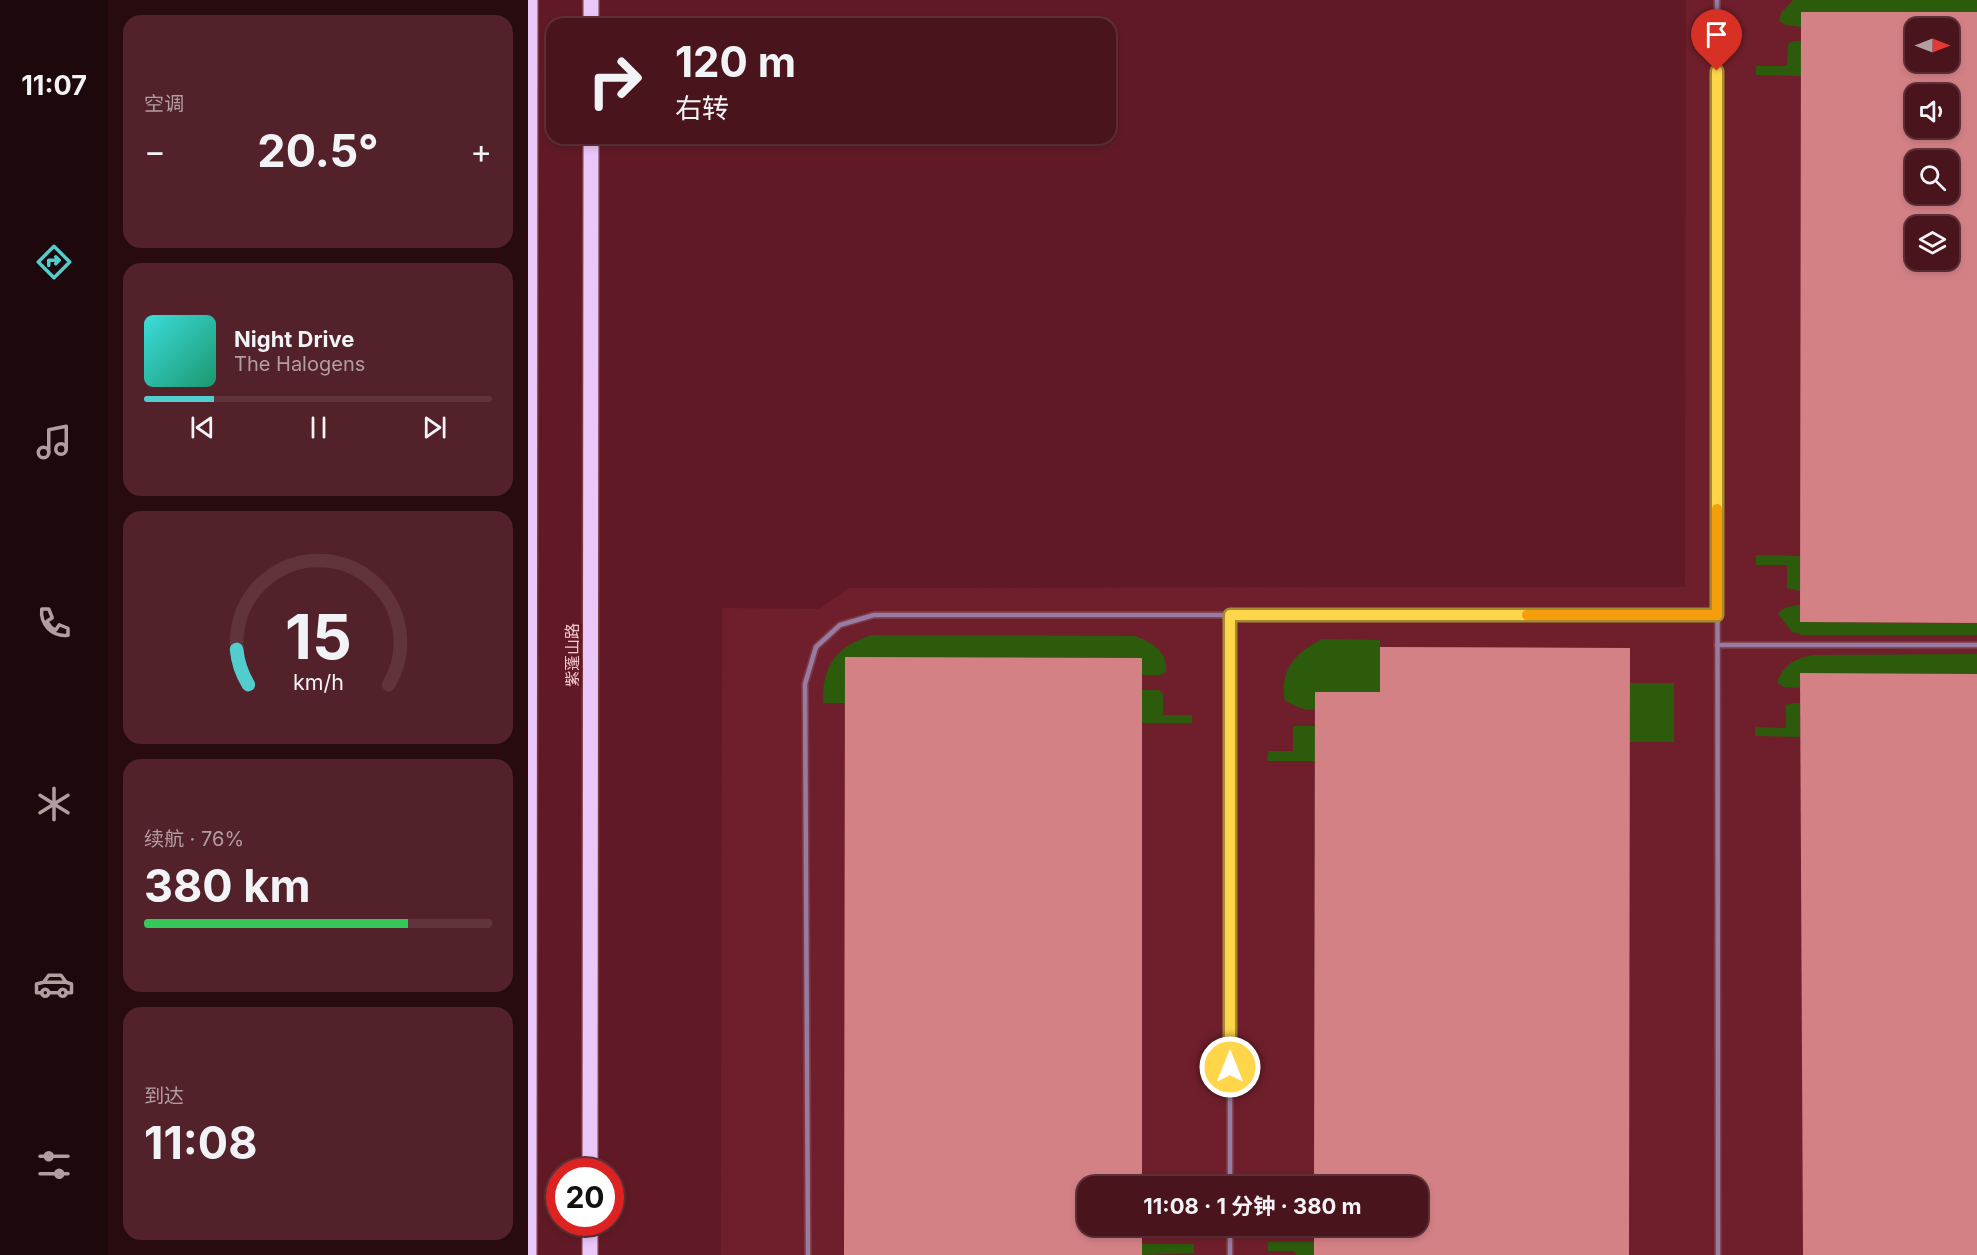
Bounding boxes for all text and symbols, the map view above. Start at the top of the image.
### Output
pin [1691,9,1742,71]
icon: arrive [1700,18,1733,51]
north arrow [1905,18,1959,72]
map controls [1905,18,1959,270]
text: 120 m [675,36,796,87]
icon: right [576,42,654,120]
text: 11:07 [21,69,87,102]
button: sound [1905,84,1959,138]
text: 空调 [144,92,184,116]
text: 右转 [675,92,729,125]
text: 20.5° [257,123,379,178]
text: − [144,131,166,171]
text: + [470,131,492,171]
button: search [1905,150,1959,204]
button: layers [1905,216,1959,270]
icon: directions [33,241,75,283]
text: Night Drive [234,326,354,352]
text: The Halogens [234,352,365,376]
icon: previous [186,411,219,444]
icon: pause [302,411,335,444]
icon: next [418,411,451,444]
icon: music [33,421,75,463]
text: 15 [285,599,351,674]
icon: phone [33,602,75,644]
street label: 紫蓬山路 [562,623,582,687]
text: km/h [293,669,343,695]
icon: climate [33,783,75,825]
text: 续航 · 76% [144,827,244,851]
text: 380 km [144,858,311,913]
icon: car [33,963,75,1005]
position arrow [1198,1035,1262,1099]
text: 到达 [144,1084,184,1108]
text: 11:08 [144,1115,257,1170]
icon: filters [33,1144,75,1186]
speed limit sign: 20 [546,1158,624,1236]
text: 11:08 · 1 分钟 · 380 m [1143,1193,1362,1219]

